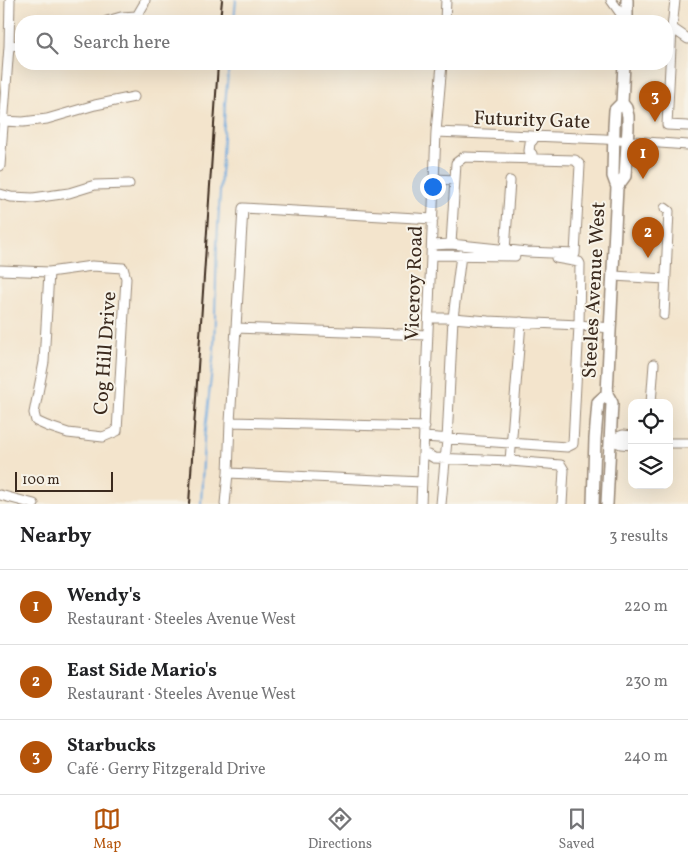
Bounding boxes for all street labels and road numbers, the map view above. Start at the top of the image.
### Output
street label: Futurity Gate [473,105,591,137]
street label: Steeles Avenue West [576,201,614,379]
street label: Viceroy Road [399,225,431,341]
street label: Cog Hill Drive [88,290,124,416]

